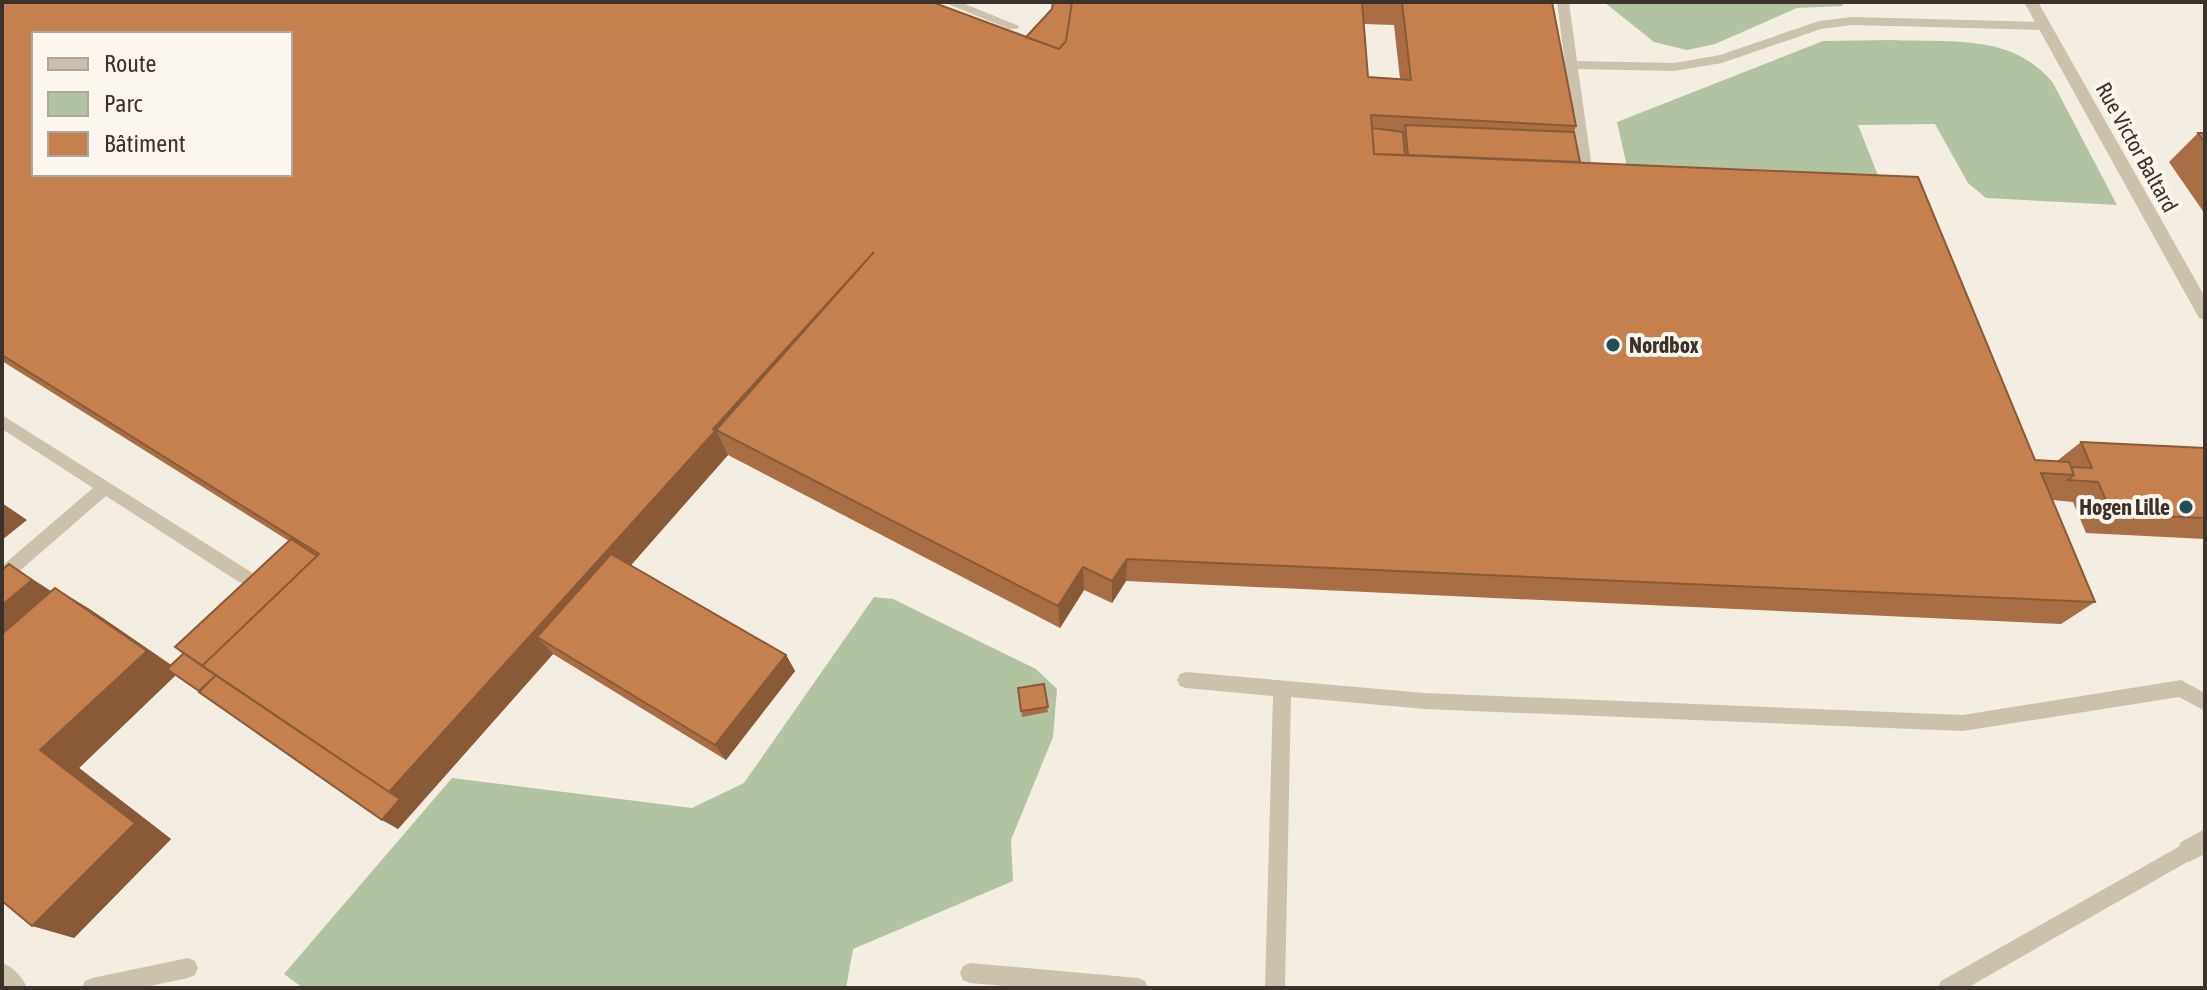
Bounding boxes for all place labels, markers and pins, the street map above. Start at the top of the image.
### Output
place label: Nordbox [1629,332,1699,358]
marker: Nordbox [1604,336,1622,354]
place label: Hogen Lille [2079,494,2170,520]
marker: Hogen Lille [2177,498,2195,516]

